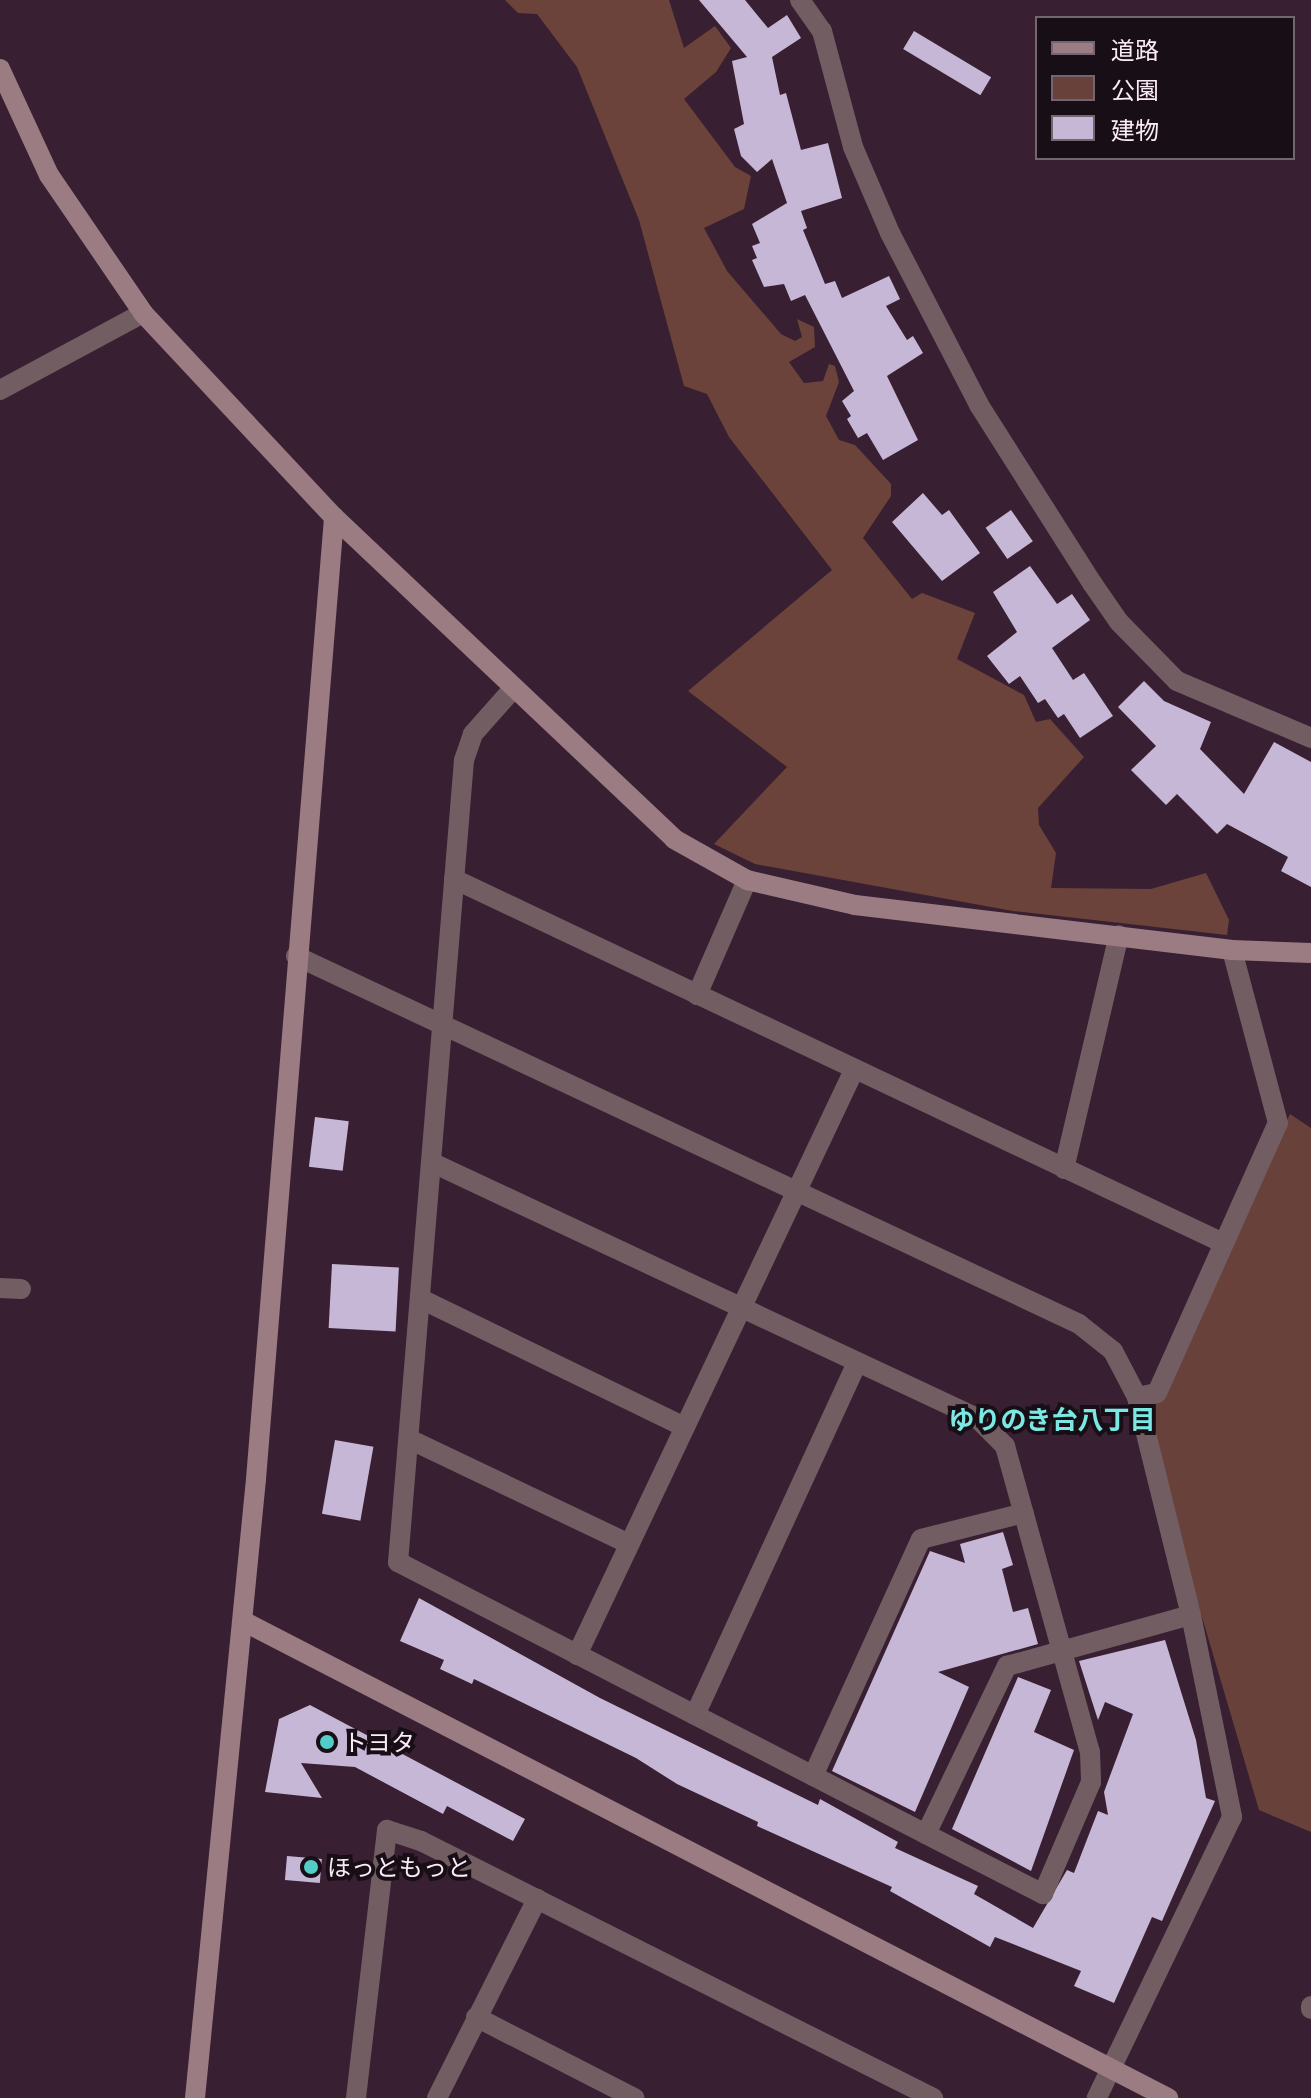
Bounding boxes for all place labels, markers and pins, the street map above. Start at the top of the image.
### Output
place label: トヨタ [343,1728,415,1756]
marker: トヨタ [318,1733,336,1751]
place label: ほっともっと [327,1853,471,1881]
marker: ほっともっと [302,1858,320,1876]

